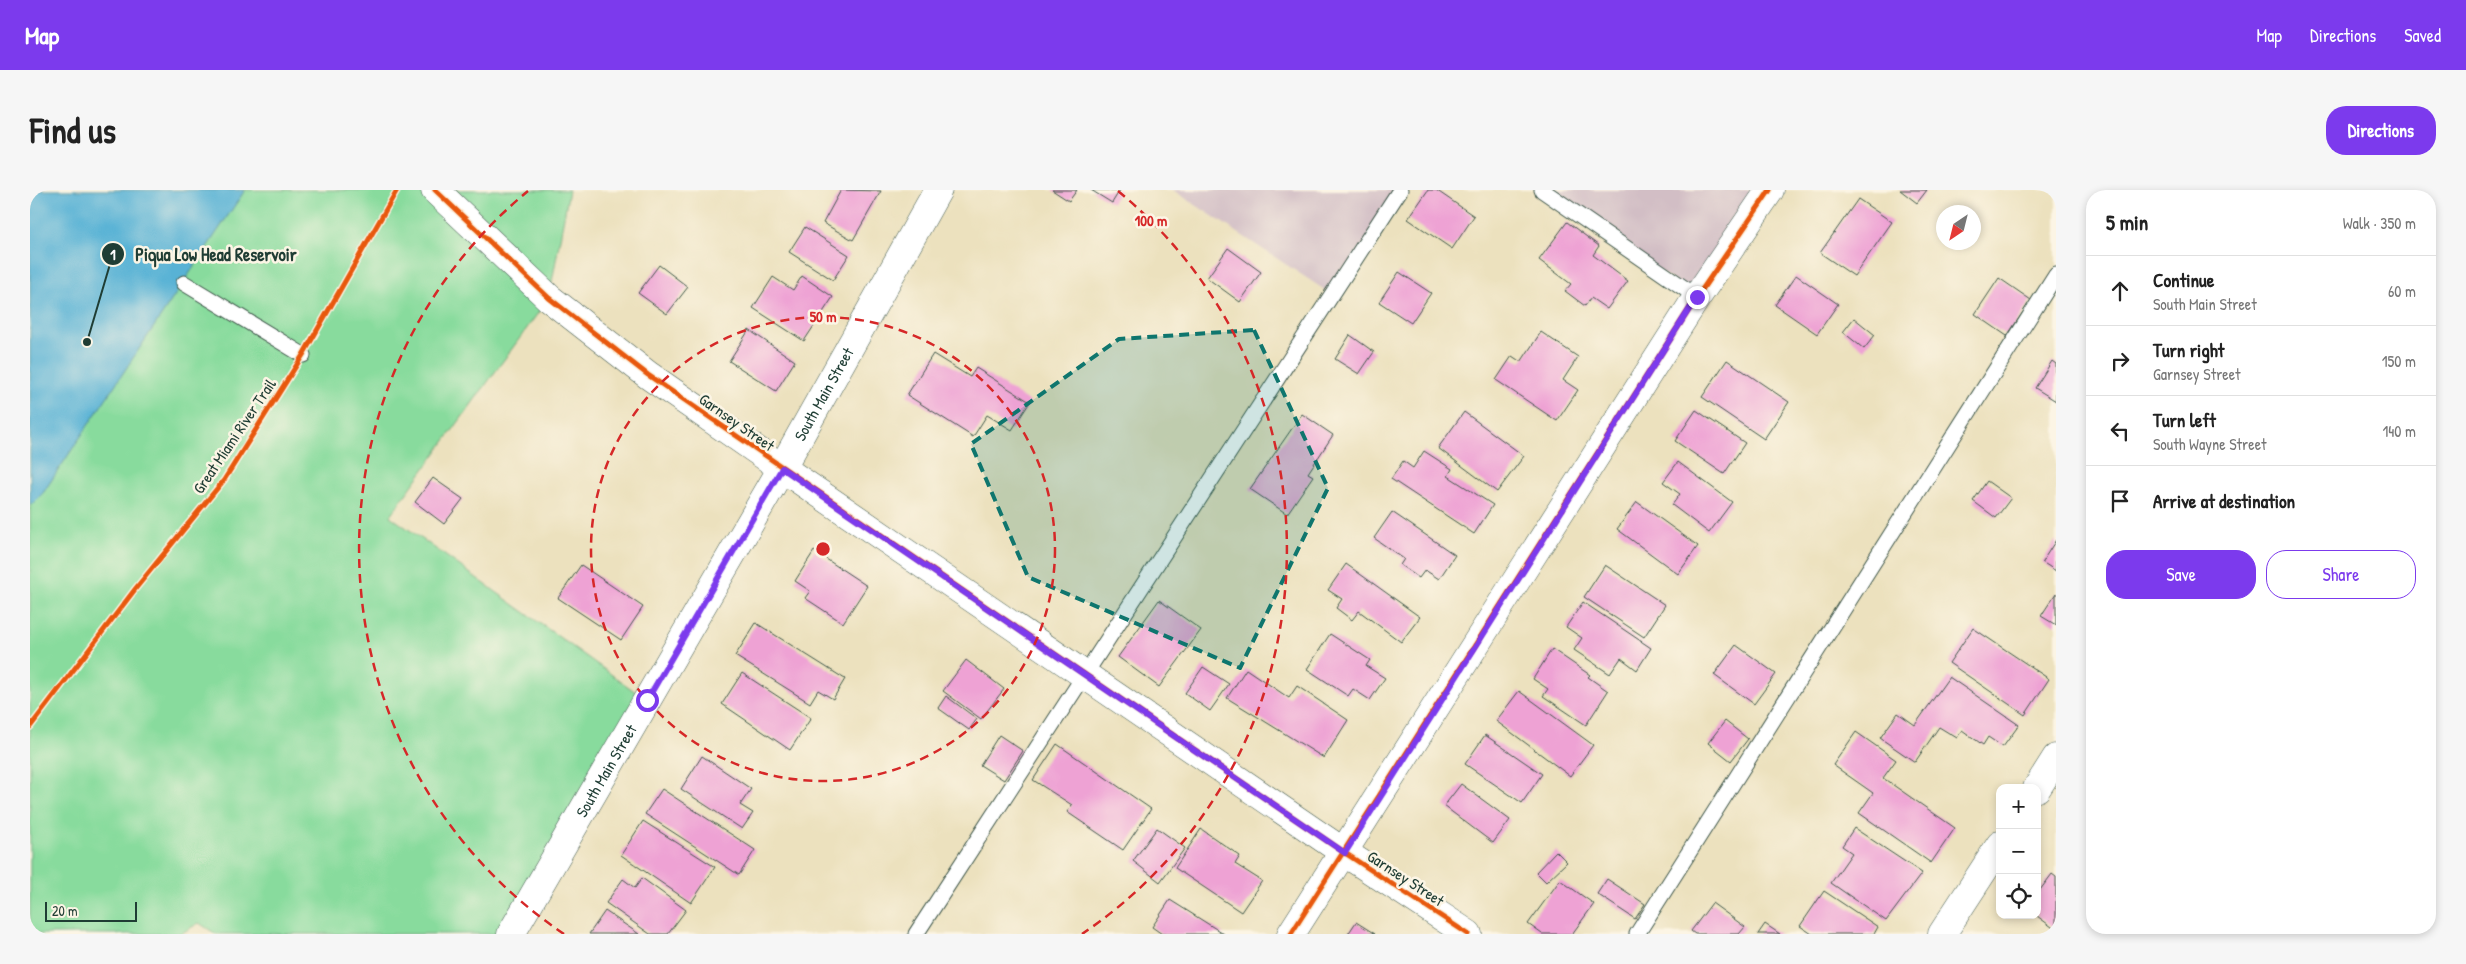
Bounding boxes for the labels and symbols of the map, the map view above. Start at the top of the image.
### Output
north arrow [1936,205,1981,250]
text: 100 m [1135,210,1167,231]
callout: Piqua Low Head Reservoir [101,238,307,271]
text: Piqua Low Head Reservoir [135,242,297,268]
text: 1 [110,244,116,265]
route end [1686,286,1709,309]
text: 50 m [810,306,836,327]
street label: South Main Street [789,343,859,445]
street label: Great Miami River Trail [187,374,281,498]
street label: Garnsey Street [695,388,780,456]
centre of rings [814,540,832,558]
route start [636,689,659,712]
street label: South Main Street [570,720,642,821]
street label: Garnsey Street [1363,845,1449,911]
scale bar [45,899,138,922]

